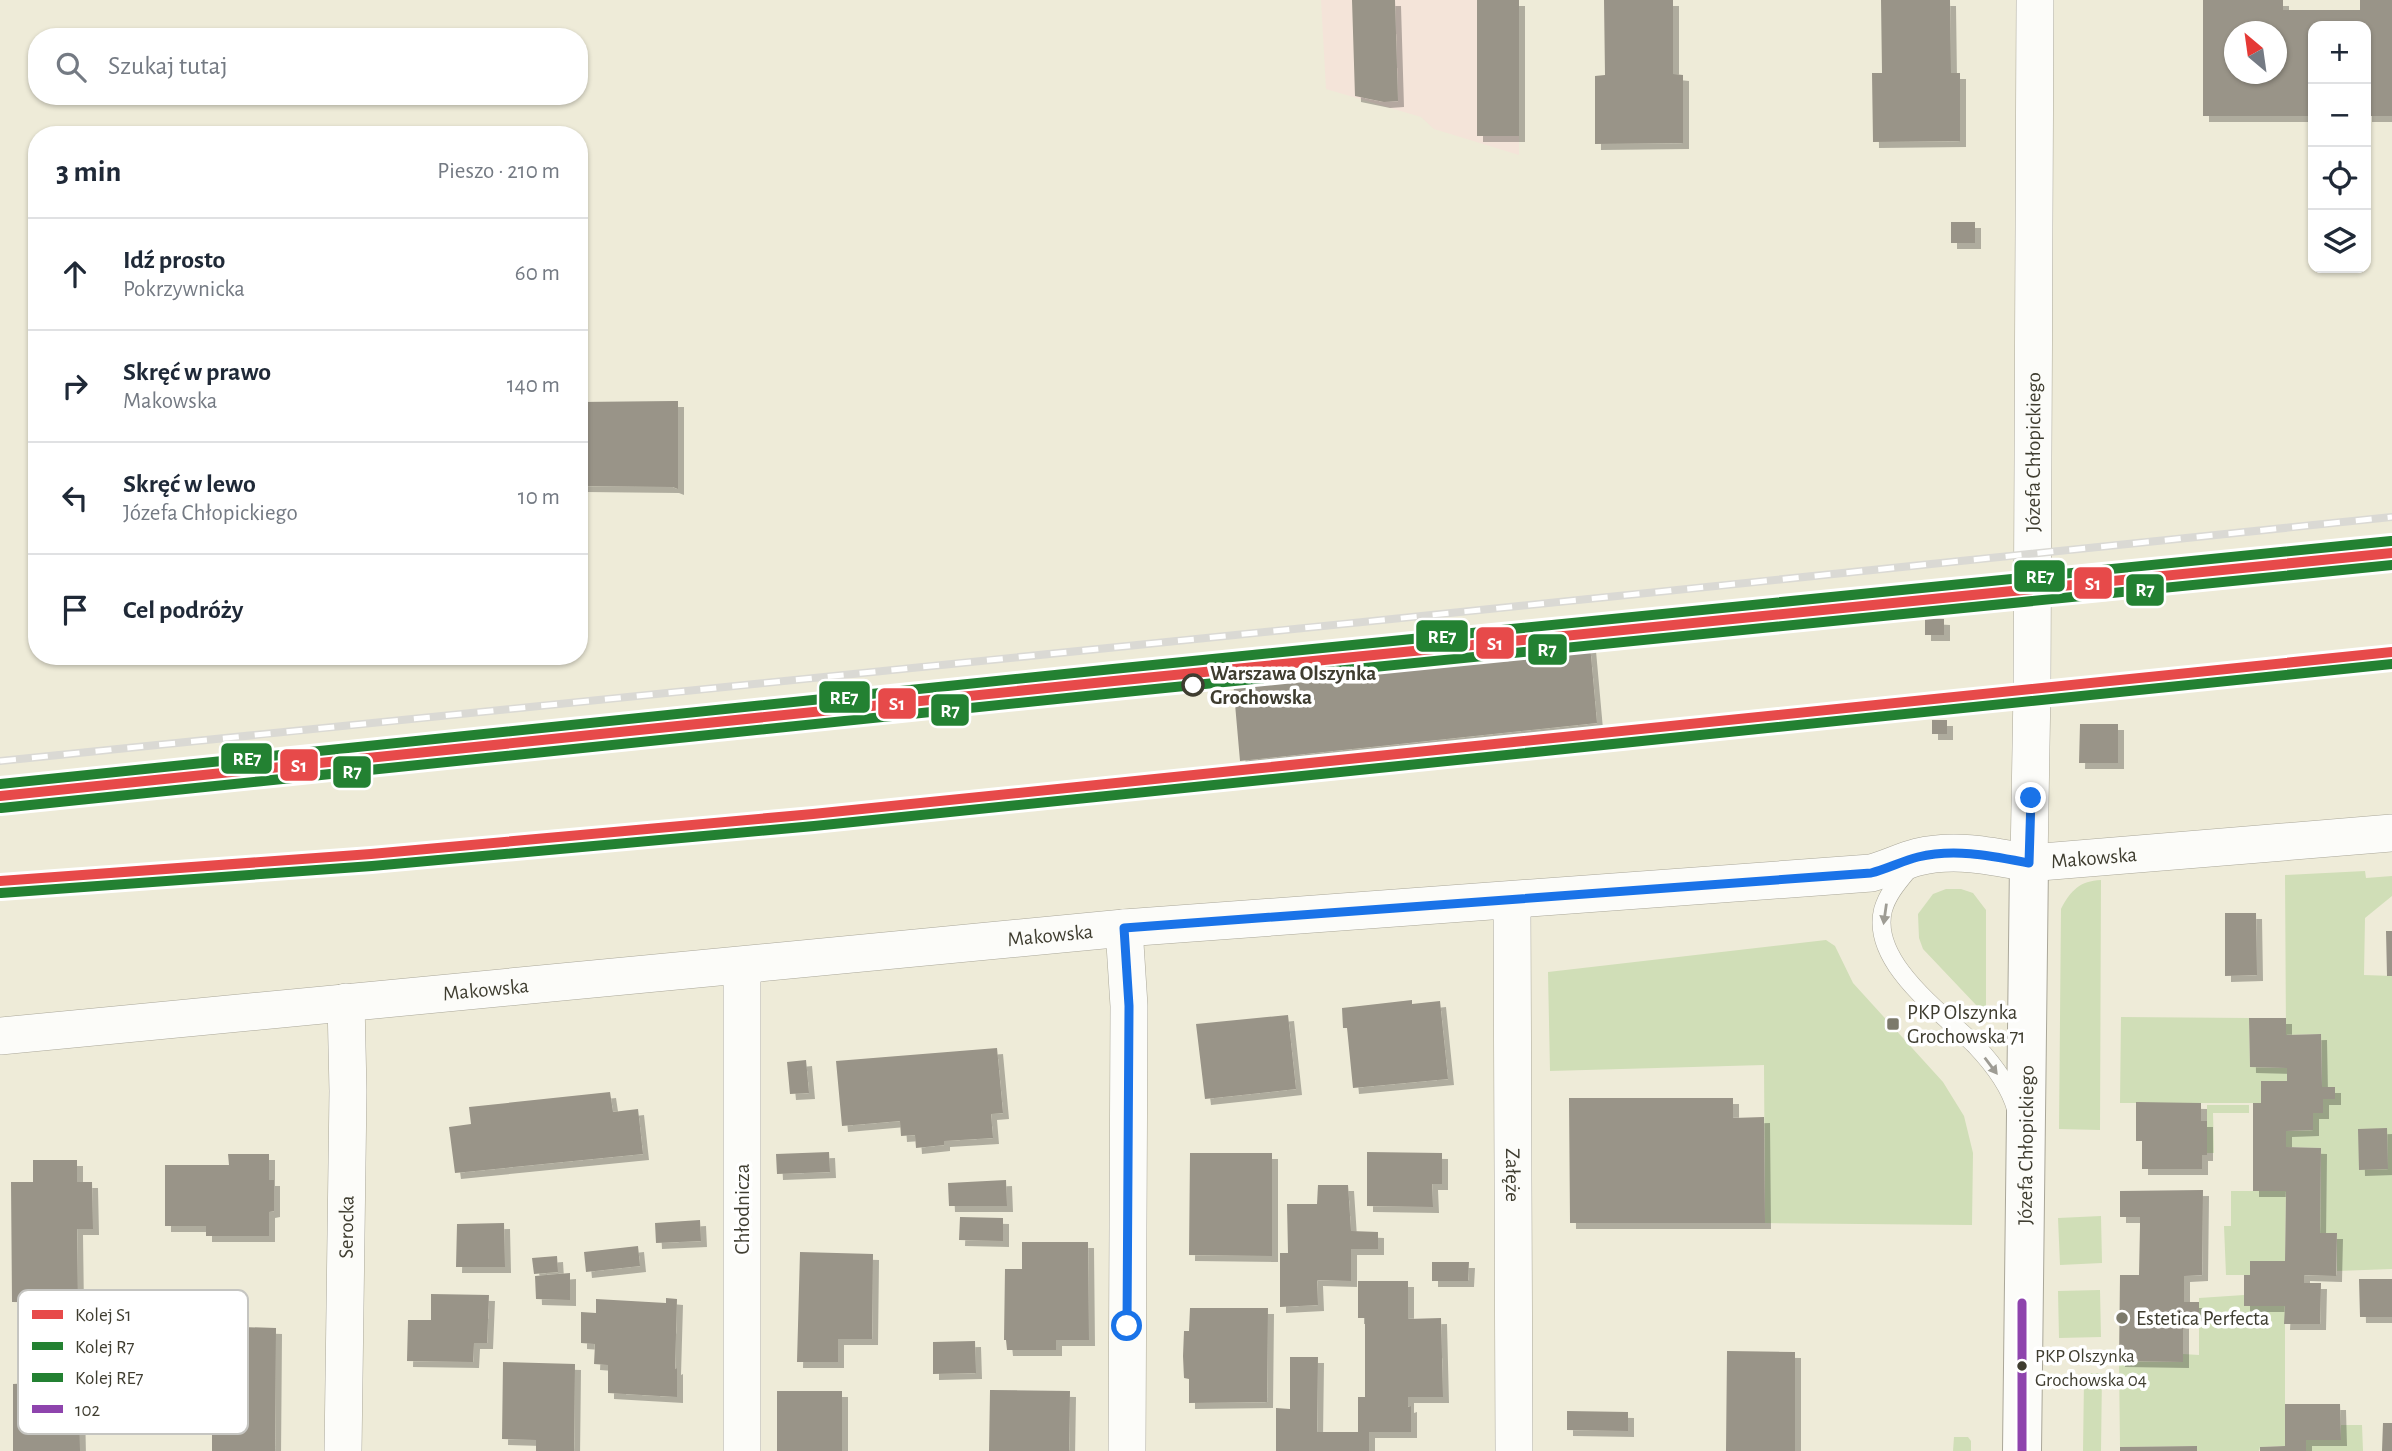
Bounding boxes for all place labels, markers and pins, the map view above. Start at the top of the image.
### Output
place label: Warszawa Olszynka Grochowska [1210,663,1376,708]
marker: Warszawa Olszynka Grochowska [1182,674,1204,696]
place label: PKP Olszynka Grochowska 71 [1907,1002,2026,1047]
marker: PKP Olszynka Grochowska 71 [1885,1016,1901,1032]
place label: Estetica Perfecta [2136,1308,2270,1329]
marker: Estetica Perfecta [2114,1310,2130,1326]
place label: PKP Olszynka Grochowska 04 [2035,1347,2147,1390]
marker: PKP Olszynka Grochowska 04 [2015,1359,2029,1373]

